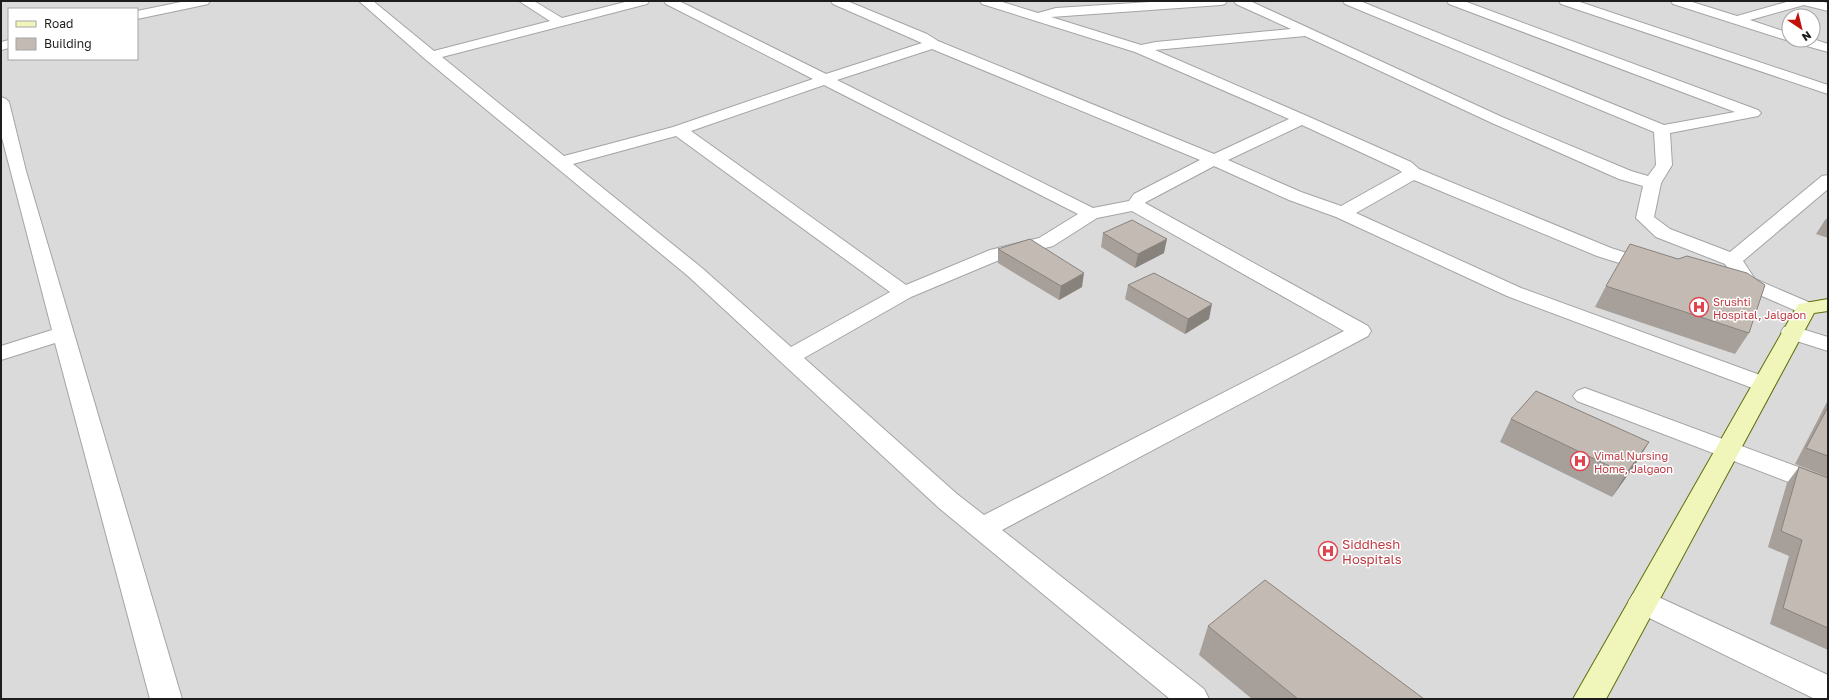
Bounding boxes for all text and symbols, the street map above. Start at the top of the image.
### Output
legend [8,8,138,60]
north arrow [1781,8,1821,48]
text: Road [44,16,73,31]
text: N [1800,29,1814,44]
text: Building [44,36,92,51]
place label: Srushti Hospital, Jalgaon [1713,295,1806,321]
hospital icon: Srushti Hospital, Jalgaon [1688,296,1710,318]
place label: Vimal Nursing Home, Jalgaon [1594,449,1673,475]
hospital icon: Vimal Nursing Home, Jalgaon [1569,450,1591,472]
place label: Siddhesh Hospitals [1342,536,1402,567]
hospital icon: Siddhesh Hospitals [1317,540,1339,562]

